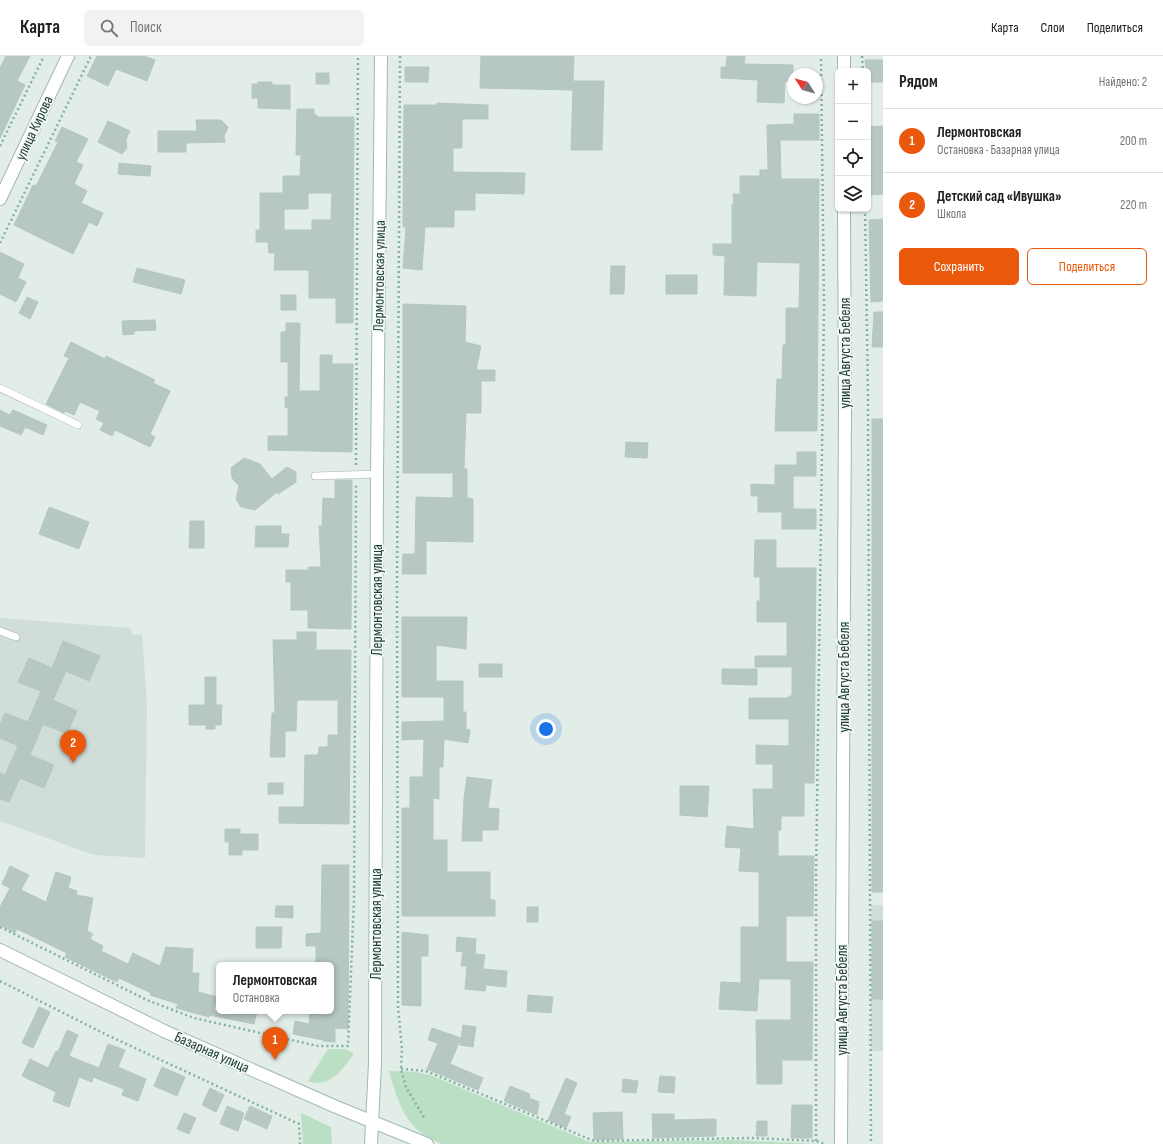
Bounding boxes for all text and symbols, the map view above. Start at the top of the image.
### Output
search box [84,10,364,46]
text: Карта [20,16,60,39]
icon: search [98,17,120,39]
text: Поиск [130,18,162,37]
text: Карта [991,19,1019,36]
text: Слои [1041,19,1065,36]
text: Поделиться [1087,19,1143,36]
north arrow [787,68,823,104]
map controls [835,68,871,212]
button: + [835,68,871,104]
text: Рядом [899,72,938,92]
text: Найдено: 2 [1099,74,1147,90]
street label: улица Кирова [11,93,58,164]
button: − [835,104,871,140]
text: Лермонтовская [937,123,1021,142]
text: 1 [909,133,915,149]
text: 200 m [1120,133,1147,149]
button: locate [835,140,871,176]
text: Остановка · Базарная улица [937,142,1060,158]
button: layers [835,176,871,212]
text: Детский сад «Ивушка» [937,187,1062,206]
text: 2 [909,197,915,213]
text: 220 m [1120,197,1147,213]
text: Школа [937,206,966,222]
street label: Лермонтовская улица [369,220,390,332]
button: Сохранить [899,248,1019,285]
button: Поделиться [1027,248,1147,285]
street label: улица Августа Бебеля [836,297,855,408]
street label: Лермонтовская улица [368,544,387,656]
street label: улица Августа Бебеля [835,621,854,732]
your location [536,719,556,739]
pin: 2 [60,730,86,763]
street label: Лермонтовская улица [367,868,386,980]
street label: улица Августа Бебеля [833,944,852,1055]
popup [216,962,334,1014]
text: Лермонтовская [233,971,317,990]
text: Остановка [233,990,280,1006]
pin: 1 [262,1027,288,1060]
street label: Базарная улица [171,1028,252,1077]

